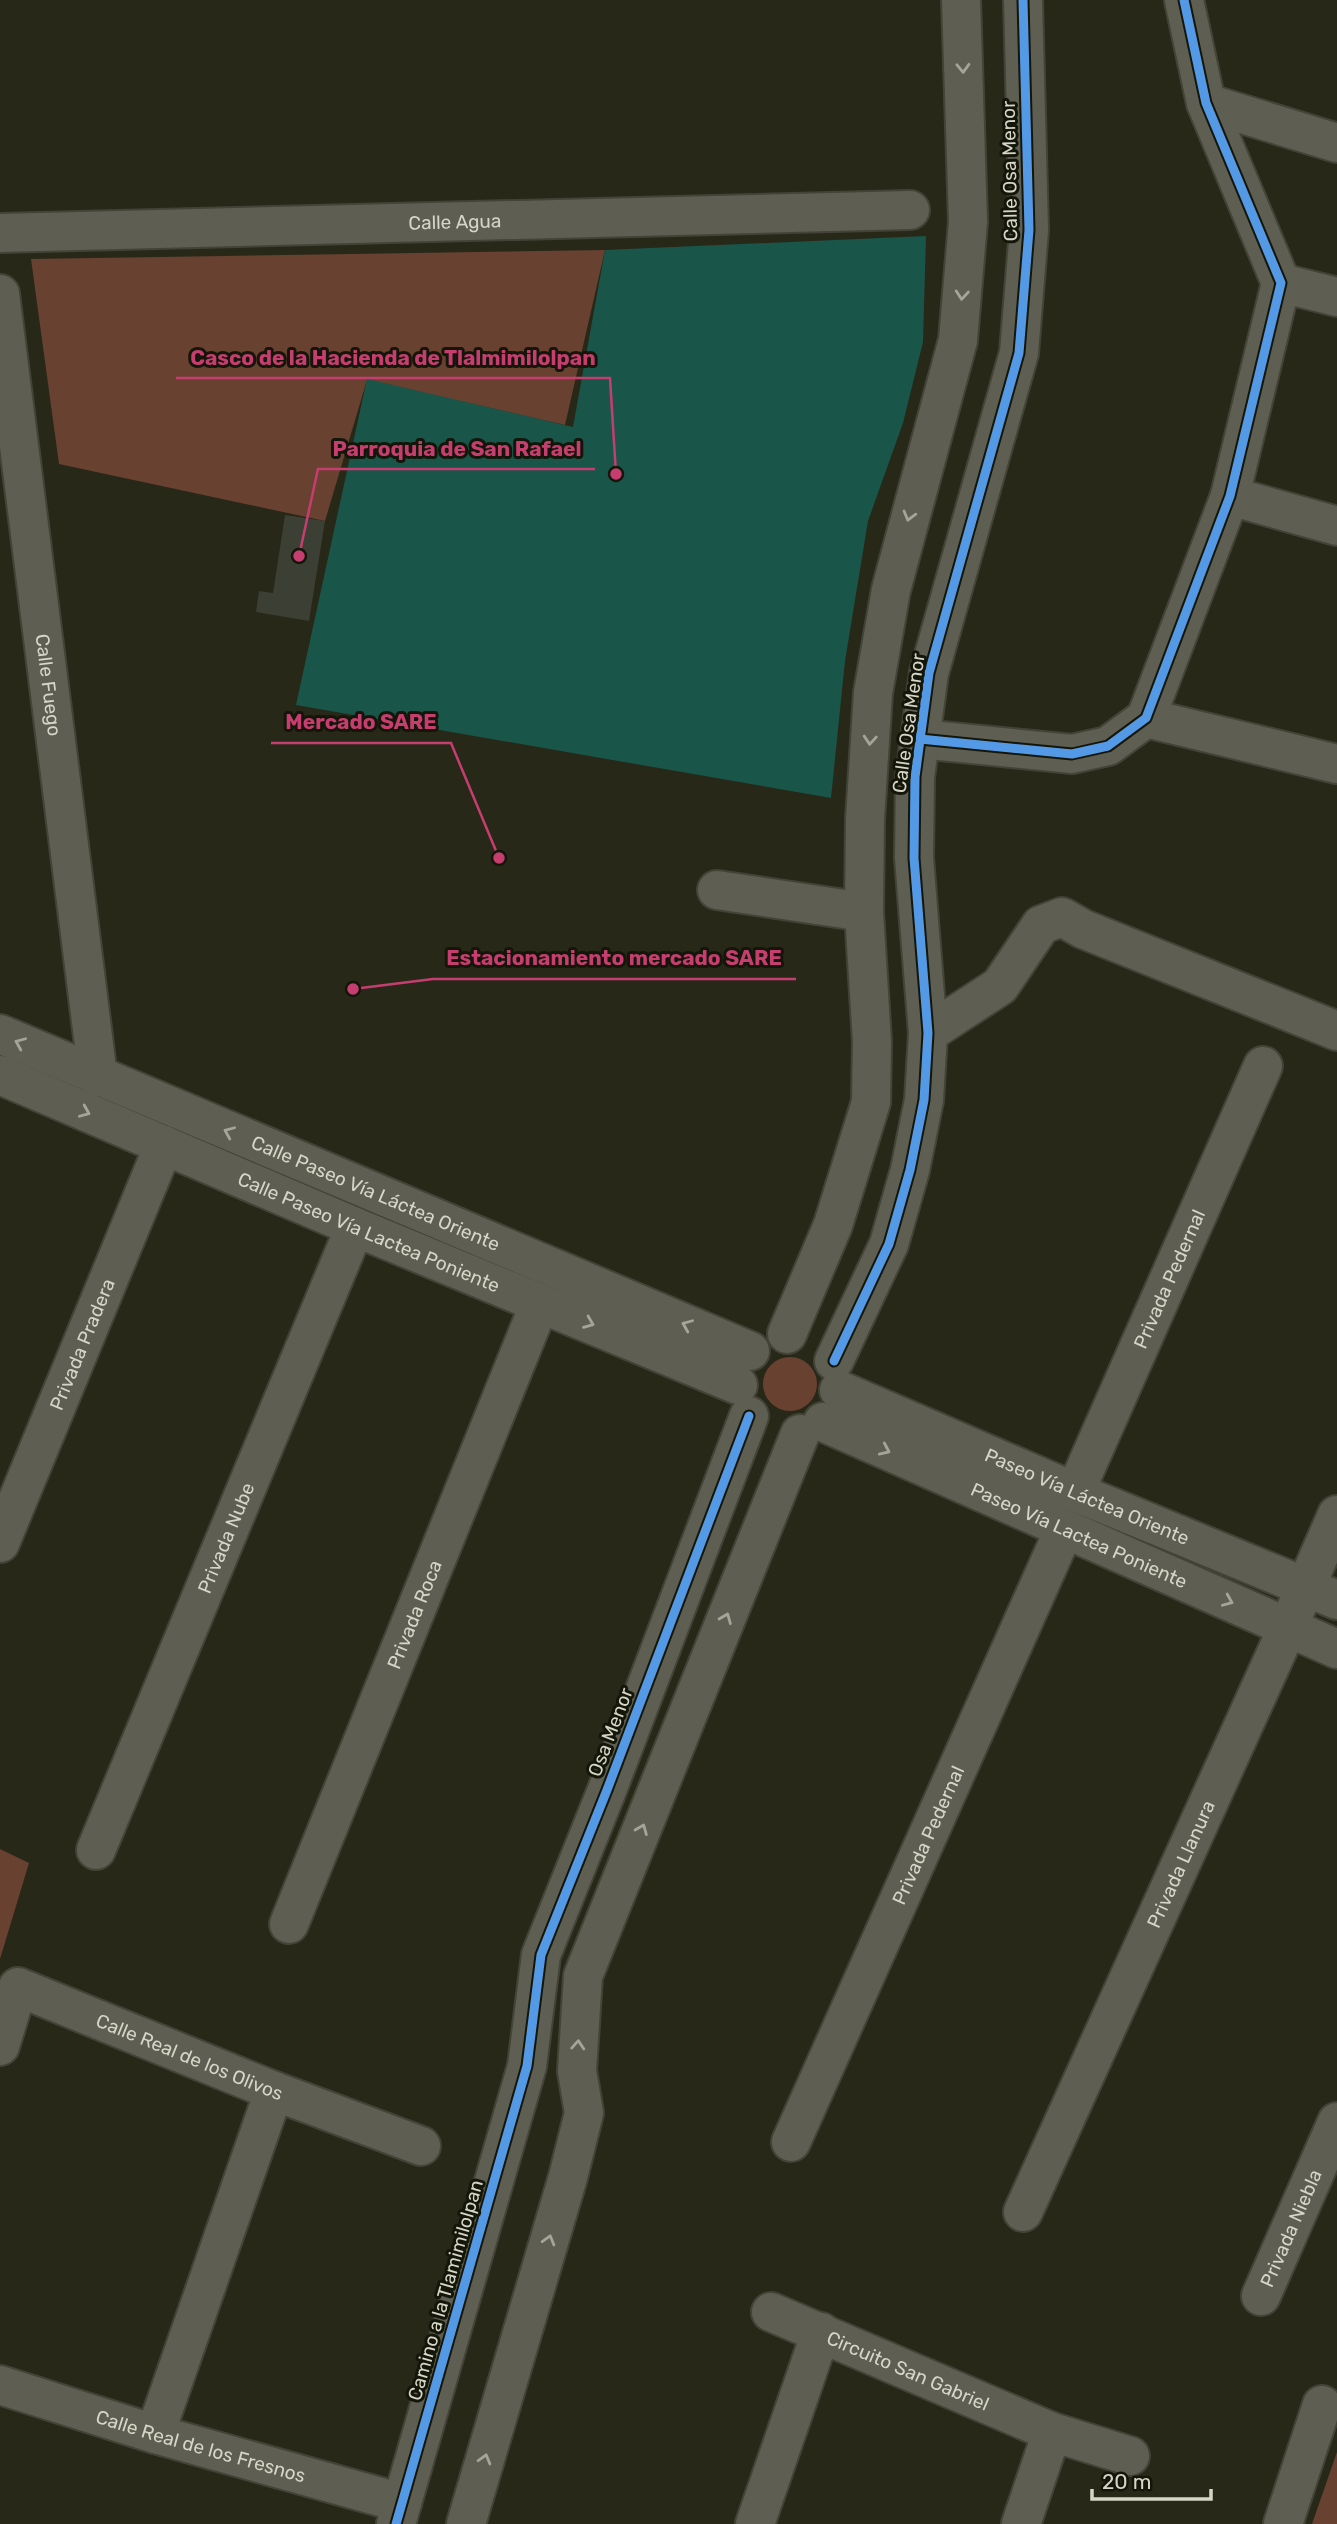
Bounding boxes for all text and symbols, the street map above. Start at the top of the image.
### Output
one-way arrow [955,63,970,74]
street label: Calle Osa Menor [997,100,1022,242]
street label: Calle Agua [408,209,502,235]
one-way arrow [955,290,970,301]
callout: Casco de la Hacienda de Tlalmimilolpan [176,336,610,378]
text: Casco de la Hacienda de Tlalmimilolpan [190,345,596,370]
callout: Parroquia de San Rafael [318,427,595,469]
text: Parroquia de San Rafael [332,436,582,461]
one-way arrow [903,510,917,522]
street label: Calle Fuego [31,633,66,738]
street label: Calle Osa Menor [887,651,930,794]
callout: Mercado SARE [271,701,451,743]
text: Mercado SARE [285,709,437,734]
one-way arrow [863,734,878,745]
callout: Estacionamiento mercado SARE [433,937,796,979]
text: Estacionamiento mercado SARE [446,945,782,970]
one-way arrow [15,1037,27,1051]
one-way arrow [78,1104,91,1118]
one-way arrow [224,1126,236,1140]
street label: Calle Paseo Vía Láctea Oriente [248,1131,503,1256]
street label: Calle Paseo Vía Lactea Poniente [234,1167,503,1298]
street label: Privada Pedernal [1129,1206,1210,1352]
street label: Privada Pradera [45,1275,120,1414]
one-way arrow [582,1315,594,1329]
one-way arrow [682,1319,694,1333]
one-way arrow [878,1442,890,1456]
street label: Paseo Vía Láctea Oriente [981,1443,1193,1550]
street label: Paseo Vía Lactea Poniente [967,1478,1191,1593]
street label: Privada Nube [193,1479,259,1597]
street label: Privada Roca [382,1557,447,1672]
one-way arrow [1220,1593,1233,1607]
one-way arrow [718,1613,732,1625]
street label: Osa Menor [583,1684,638,1780]
street label: Privada Pedernal [887,1762,969,1908]
street label: Privada Llanura [1142,1797,1220,1932]
one-way arrow [633,1824,647,1836]
street label: Calle Real de los Olivos [93,2009,286,2105]
one-way arrow [571,2039,586,2050]
street label: Privada Niebla [1255,2166,1327,2291]
street label: Camino a la Tlamimilolpan [403,2177,488,2403]
one-way arrow [541,2235,556,2247]
street label: Circuito San Gabriel [823,2326,992,2416]
street label: Calle Real de los Fresnos [93,2405,308,2488]
one-way arrow [477,2453,491,2465]
scale bar [1092,2458,1211,2502]
text: 20 m [1102,2469,1151,2494]

